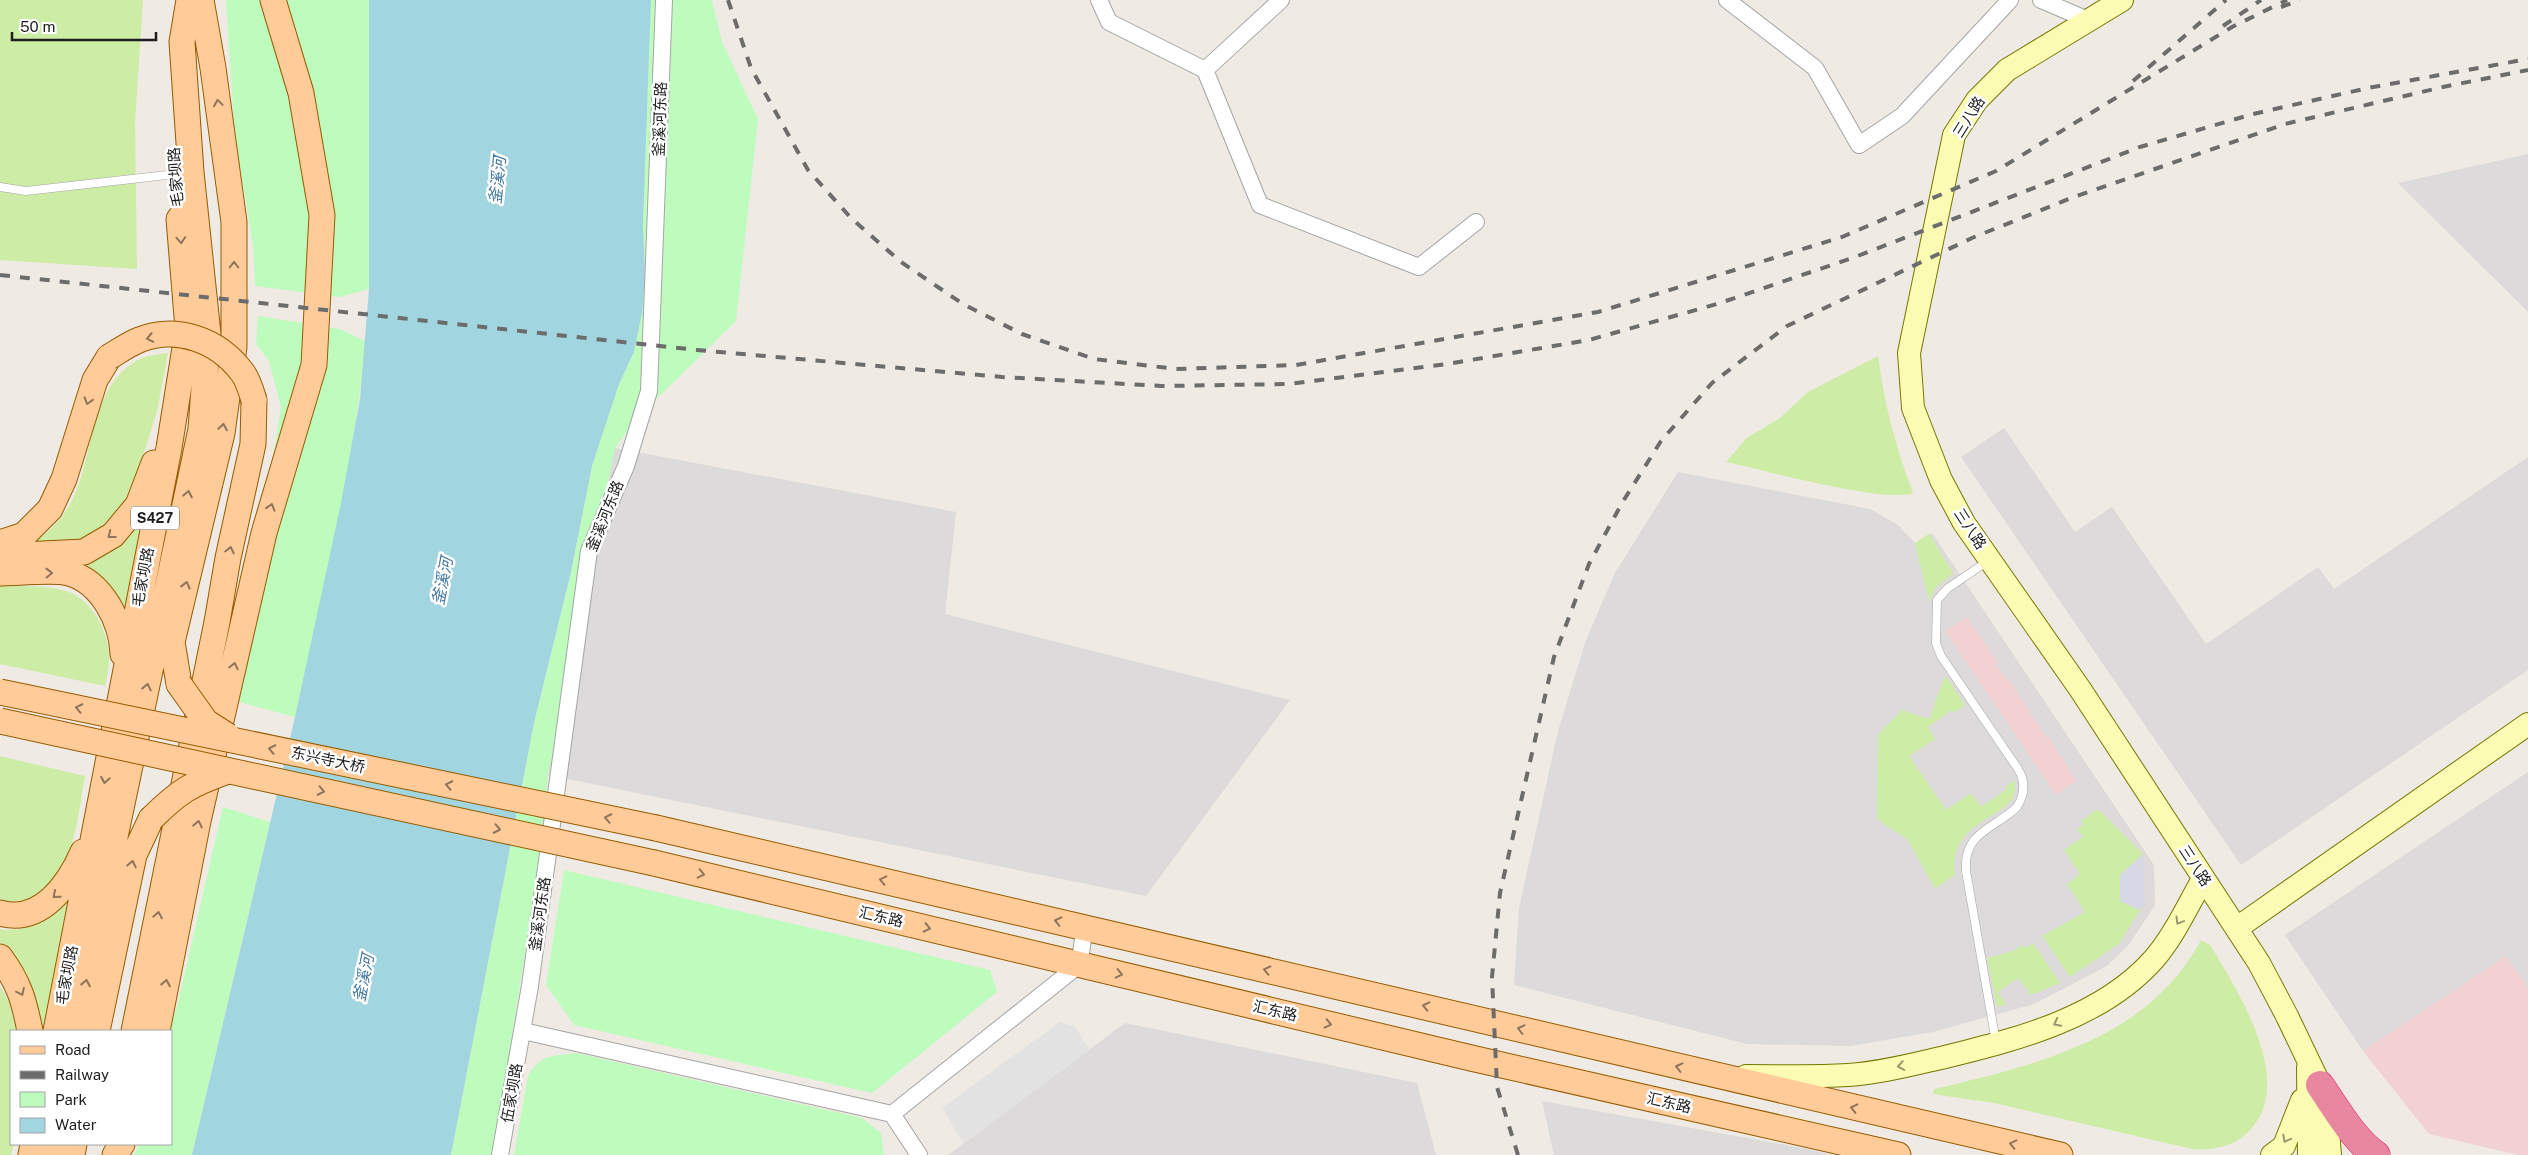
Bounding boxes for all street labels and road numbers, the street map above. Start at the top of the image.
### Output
street label: 釜溪河东路 [650,81,669,157]
street label: 三八路 [1949,93,1988,140]
street label: 毛家坝路 [165,147,186,208]
street label: 釜溪河东路 [583,478,626,554]
street label: 三八路 [1951,505,1990,552]
road number: S427 [131,506,179,530]
street label: 毛家坝路 [128,546,157,608]
street label: 东兴寺大桥 [290,743,367,776]
street label: 三八路 [2176,842,2215,889]
street label: 釜溪河东路 [526,876,553,952]
street label: 汇东路 [857,903,905,930]
street label: 毛家坝路 [52,944,81,1006]
street label: 汇东路 [1251,997,1299,1024]
street label: 伍家坝路 [498,1062,525,1124]
street label: 汇东路 [1645,1089,1693,1116]

